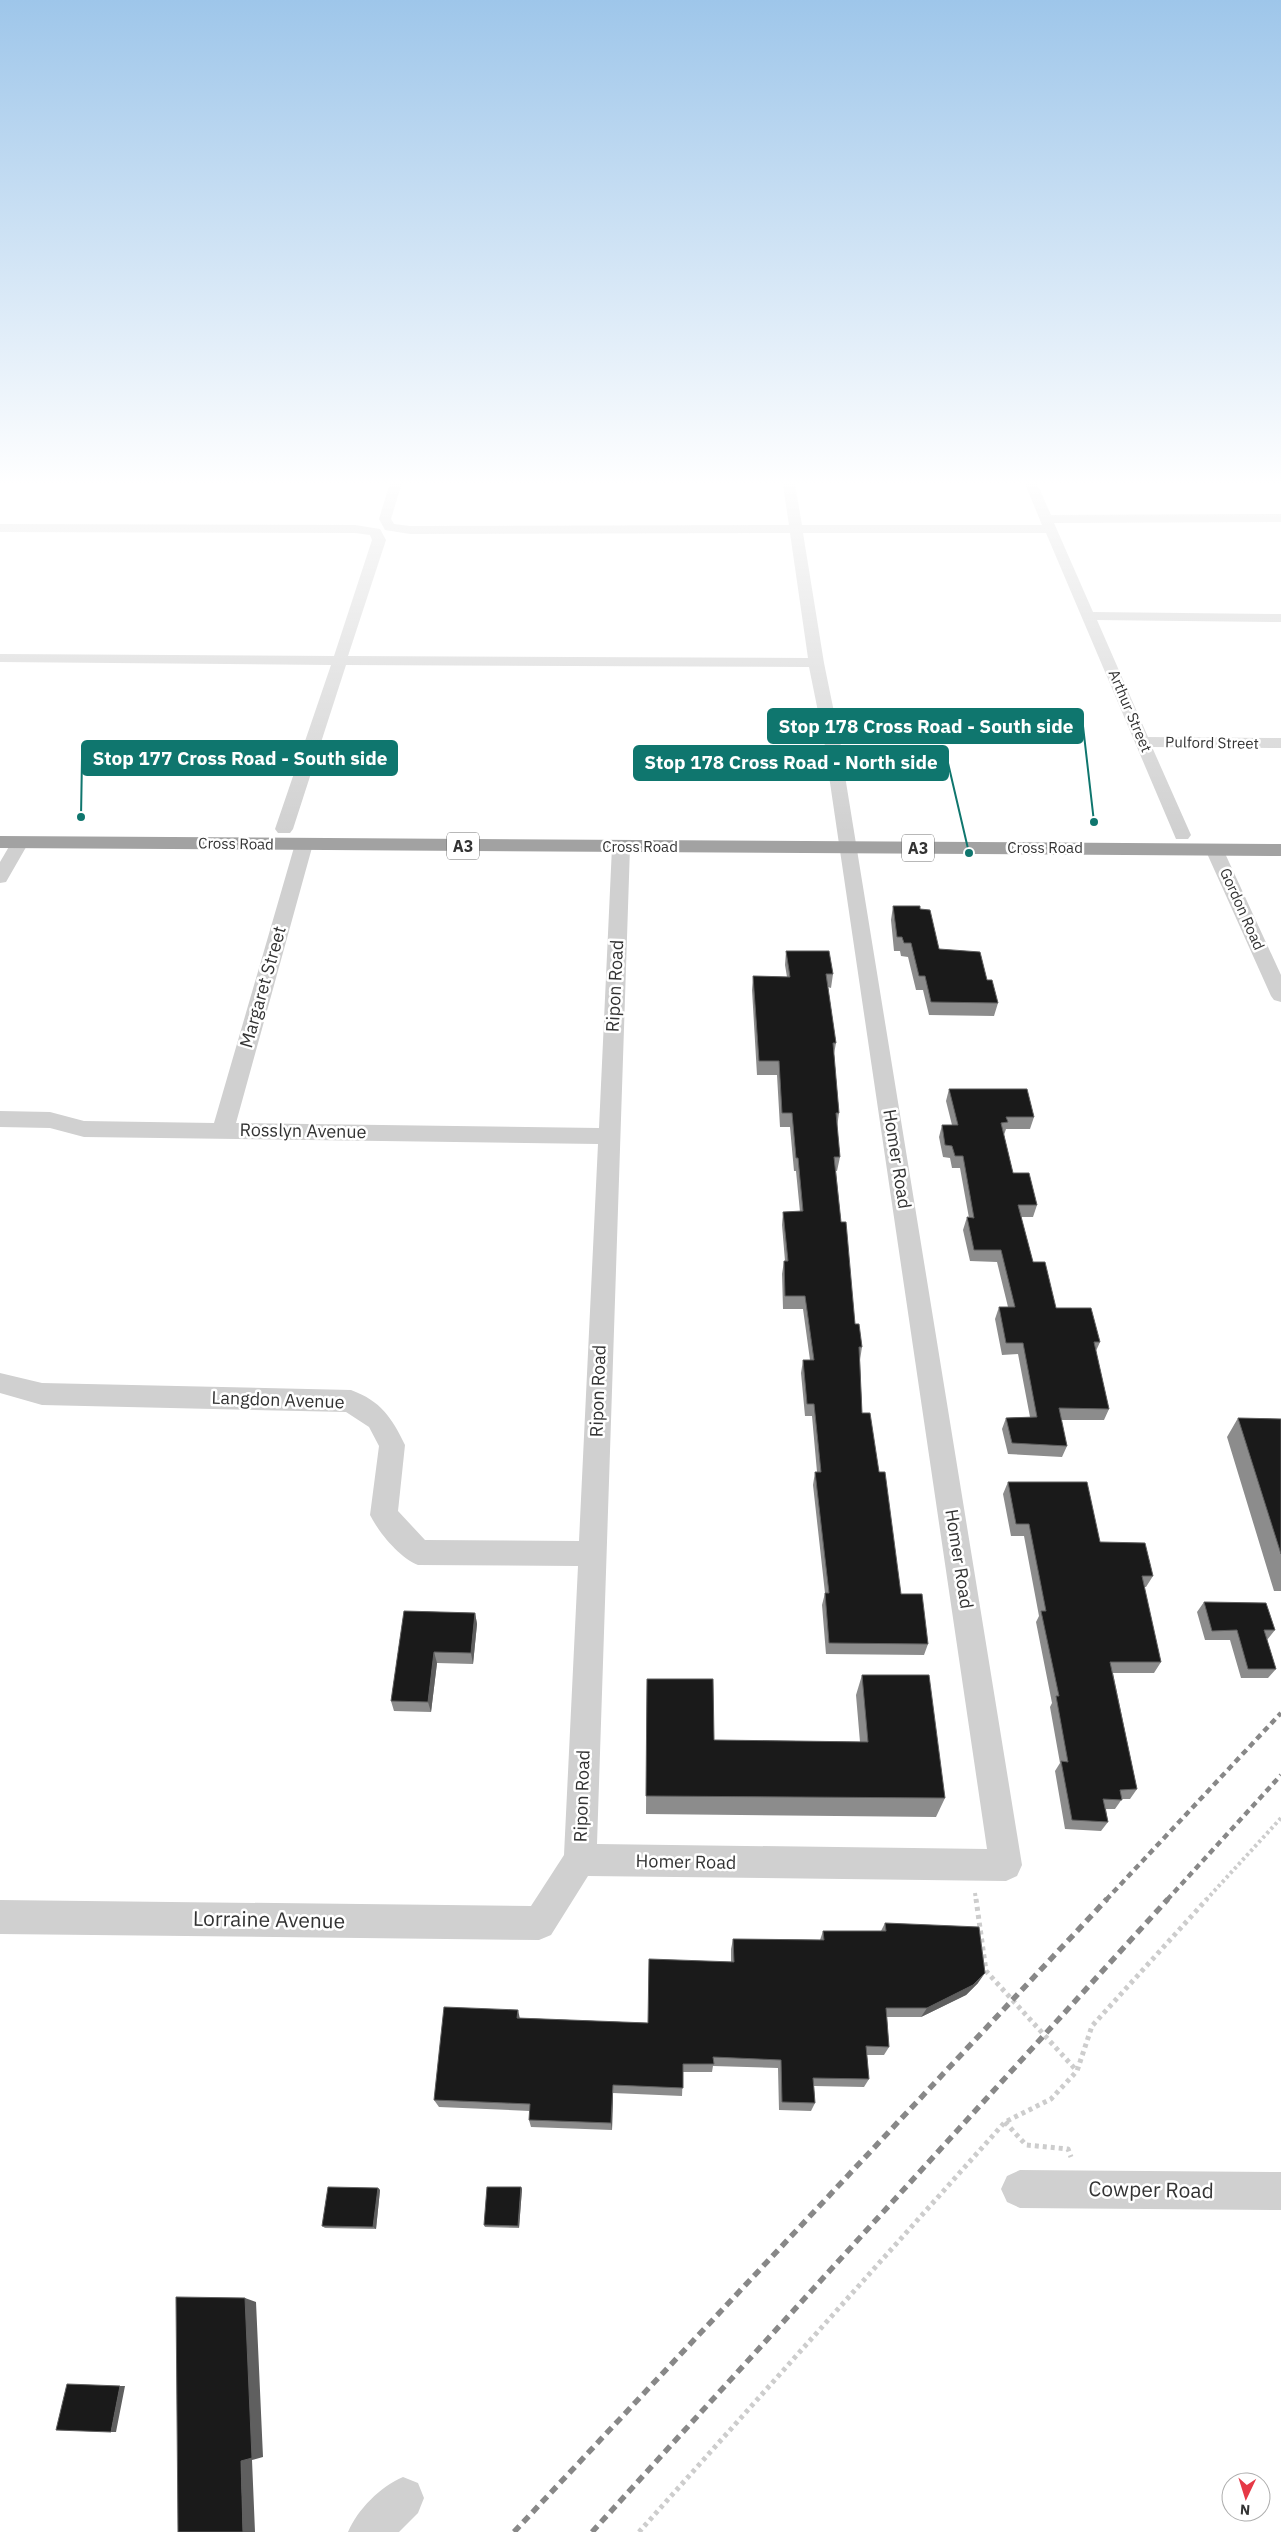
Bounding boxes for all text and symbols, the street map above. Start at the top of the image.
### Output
street label: Arthur Street [1105,667,1156,755]
callout: Stop 178 Cross Road - South side [768,709,1083,743]
text: Stop 178 Cross Road - South side [778,714,1074,738]
street label: Pulford Street [1165,732,1259,753]
callout: Stop 177 Cross Road - South side [82,741,397,775]
text: Stop 177 Cross Road - South side [92,746,388,770]
callout: Stop 178 Cross Road - North side [634,746,948,780]
text: Stop 178 Cross Road - North side [644,750,938,774]
road number: A3 [447,832,479,859]
street label: Cross Road [198,833,274,854]
road number: A3 [902,834,934,861]
street label: Cross Road [602,837,678,856]
street label: Cross Road [1007,838,1083,857]
street label: Gordon Road [1216,865,1269,953]
street label: Margaret Street [234,923,291,1051]
street label: Ripon Road [601,939,628,1033]
street label: Homer Road [878,1107,917,1210]
street label: Rosslyn Avenue [239,1118,367,1143]
street label: Ripon Road [584,1344,611,1438]
street label: Langdon Avenue [211,1386,345,1413]
street label: Homer Road [940,1507,979,1610]
street label: Ripon Road [568,1749,595,1843]
street label: Homer Road [635,1849,737,1874]
street label: Lorraine Avenue [193,1904,345,1934]
street label: Cowper Road [1088,2174,1214,2204]
north arrow [1221,2472,1271,2522]
text: N [1239,2501,1251,2519]

